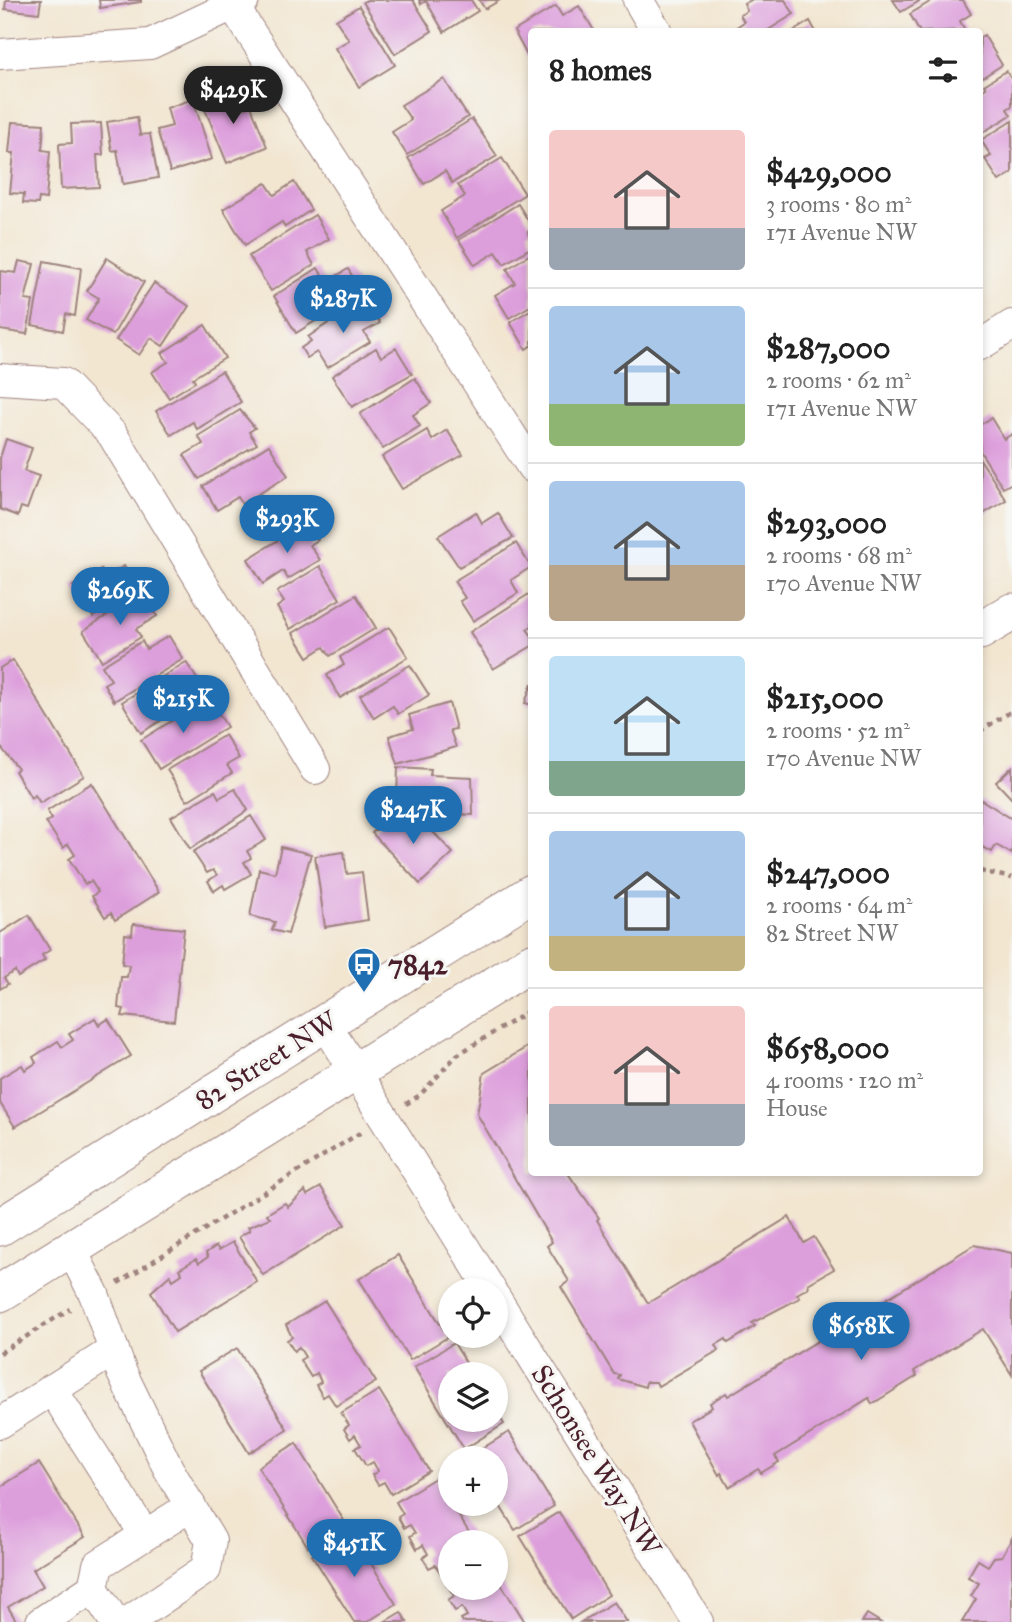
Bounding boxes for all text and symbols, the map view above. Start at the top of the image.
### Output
icon: filters [924,51,962,89]
text: 8 homes [549,52,652,88]
pin: $429K [184,66,282,126]
text: $429K [200,75,266,103]
text: $429,000 [766,154,892,190]
icon: home [605,158,689,242]
text: 3 rooms · 80 m² [766,190,911,218]
text: 171 Avenue NW [766,218,917,246]
pin: $287K [294,276,392,335]
text: $287K [310,284,376,312]
text: $287,000 [766,330,891,366]
icon: home [605,334,689,418]
text: 2 rooms · 62 m² [766,366,911,394]
text: 171 Avenue NW [766,394,917,422]
pin: $293K [238,496,336,555]
text: $293K [255,504,319,532]
text: $293,000 [766,505,887,541]
icon: home [605,509,689,593]
text: 2 rooms · 68 m² [766,541,912,569]
pin: $269K [71,568,169,627]
text: 170 Avenue NW [766,569,921,597]
text: $269K [87,576,153,604]
pin: $215K [134,676,232,735]
text: $215,000 [766,680,884,716]
text: $215K [152,684,214,712]
icon: home [605,684,689,768]
text: 2 rooms · 52 m² [766,716,910,744]
text: 170 Avenue NW [766,744,921,772]
pin: $247K [364,786,462,846]
text: $247K [380,795,446,823]
text: $247,000 [766,855,890,891]
icon: home [605,859,689,943]
text: 2 rooms · 64 m² [766,891,912,919]
text: 82 Street NW [766,919,898,947]
bus stop icon: 7842 [345,945,383,994]
place label: 7842 [388,947,448,982]
street label: 82 Street NW [189,1002,345,1118]
text: $658,000 [766,1030,889,1066]
icon: home [605,1034,689,1118]
text: 4 rooms · 120 m² [766,1066,923,1094]
text: House [766,1094,828,1122]
map controls [438,1278,508,1600]
button: locate [438,1278,508,1348]
pin: $658K [812,1302,910,1362]
text: $658K [829,1311,893,1339]
street label: Schonsee Way NW [524,1358,670,1563]
button: layers [438,1362,508,1432]
button: + [438,1446,508,1516]
pin: $451K [305,1520,403,1579]
text: $451K [323,1528,385,1556]
button: − [438,1530,508,1600]

